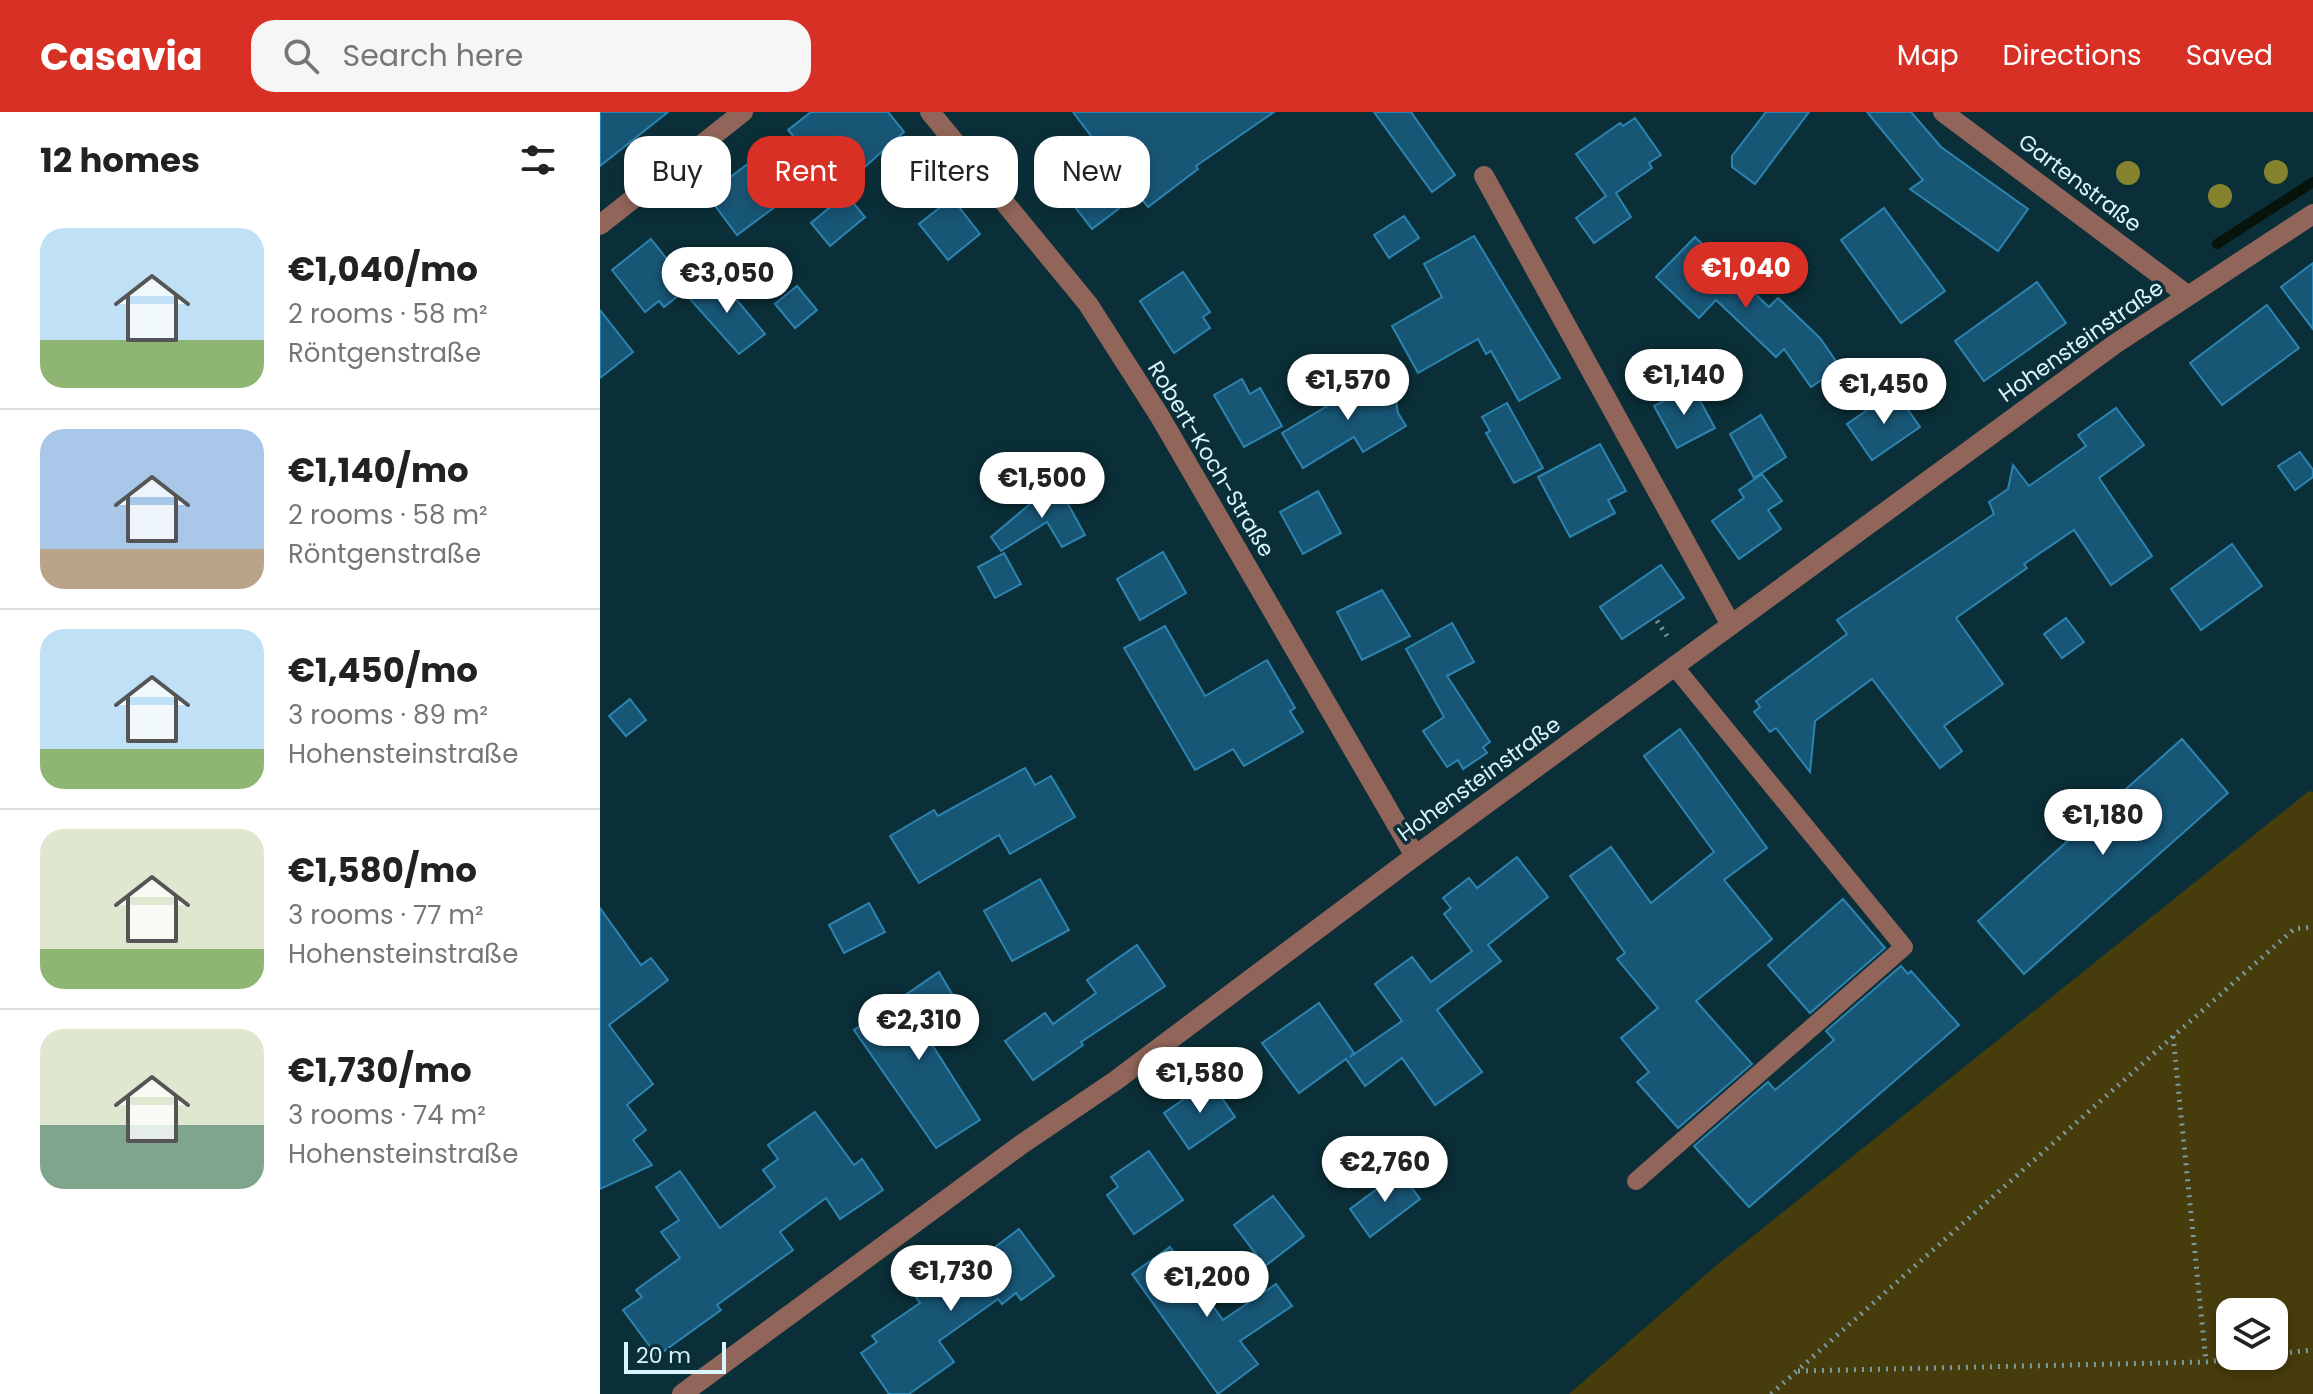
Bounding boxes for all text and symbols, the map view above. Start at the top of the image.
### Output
search box [251,20,811,92]
text: Casavia [40,30,203,83]
icon: search [279,34,323,78]
text: Search here [343,34,523,77]
text: Map [1897,36,1959,75]
text: Directions [2003,36,2142,75]
text: Saved [2186,36,2273,75]
street label: Gartenstraße [2012,126,2148,240]
text: 12 homes [40,136,200,184]
chip: Buy [624,136,731,208]
chip: Rent [747,136,865,208]
chip: Filters [881,136,1018,208]
chip: New [1034,136,1150,208]
icon: filters [516,138,560,182]
pin: €1,040 [1681,242,1811,310]
text: €1,040/mo [288,245,478,293]
pin: €3,050 [662,247,792,315]
text: €1,040 [1701,250,1791,286]
text: €3,050 [680,255,774,291]
icon: home [104,260,200,356]
street label: Hohensteinstraße [1992,272,2170,410]
text: 2 rooms · 58 m² [288,296,488,332]
text: Röntgenstraße [288,335,481,371]
pin: €1,140 [1619,349,1749,417]
pin: €1,570 [1283,354,1413,422]
street label: Robert-Koch-Straße [1140,355,1282,563]
text: €1,140 [1643,357,1725,393]
pin: €1,450 [1819,358,1949,426]
text: €1,570 [1305,362,1391,398]
text: €1,450 [1839,366,1929,402]
text: €1,140/mo [288,446,469,494]
pin: €1,500 [977,452,1107,520]
text: €1,500 [998,460,1086,496]
icon: home [104,461,200,557]
text: 2 rooms · 58 m² [288,497,488,533]
text: Röntgenstraße [288,536,481,572]
text: €1,450/mo [288,646,478,694]
icon: home [104,661,200,757]
text: 3 rooms · 89 m² [288,697,488,733]
street label: Hohensteinstraße [1391,709,1567,849]
text: Hohensteinstraße [288,736,518,772]
pin: €1,180 [2038,789,2168,857]
text: €1,180 [2062,797,2144,833]
text: €1,580/mo [288,846,477,894]
icon: home [104,861,200,957]
text: 3 rooms · 77 m² [288,897,484,933]
text: Hohensteinstraße [288,936,518,972]
pin: €2,310 [854,994,984,1062]
text: €2,310 [876,1002,962,1038]
text: €1,730/mo [288,1046,472,1094]
pin: €1,580 [1135,1047,1265,1115]
text: €1,580 [1156,1055,1244,1091]
icon: home [104,1061,200,1157]
text: 3 rooms · 74 m² [288,1097,486,1133]
text: Hohensteinstraße [288,1136,518,1172]
pin: €2,760 [1320,1136,1450,1204]
text: €2,760 [1340,1144,1430,1180]
pin: €1,730 [886,1245,1016,1313]
pin: €1,200 [1142,1251,1272,1319]
text: €1,730 [909,1253,993,1289]
text: €1,200 [1164,1259,1250,1295]
map controls [2216,1298,2288,1370]
button: layers [2216,1298,2288,1370]
scale bar [624,1338,726,1374]
text: 20 m [636,1340,691,1371]

